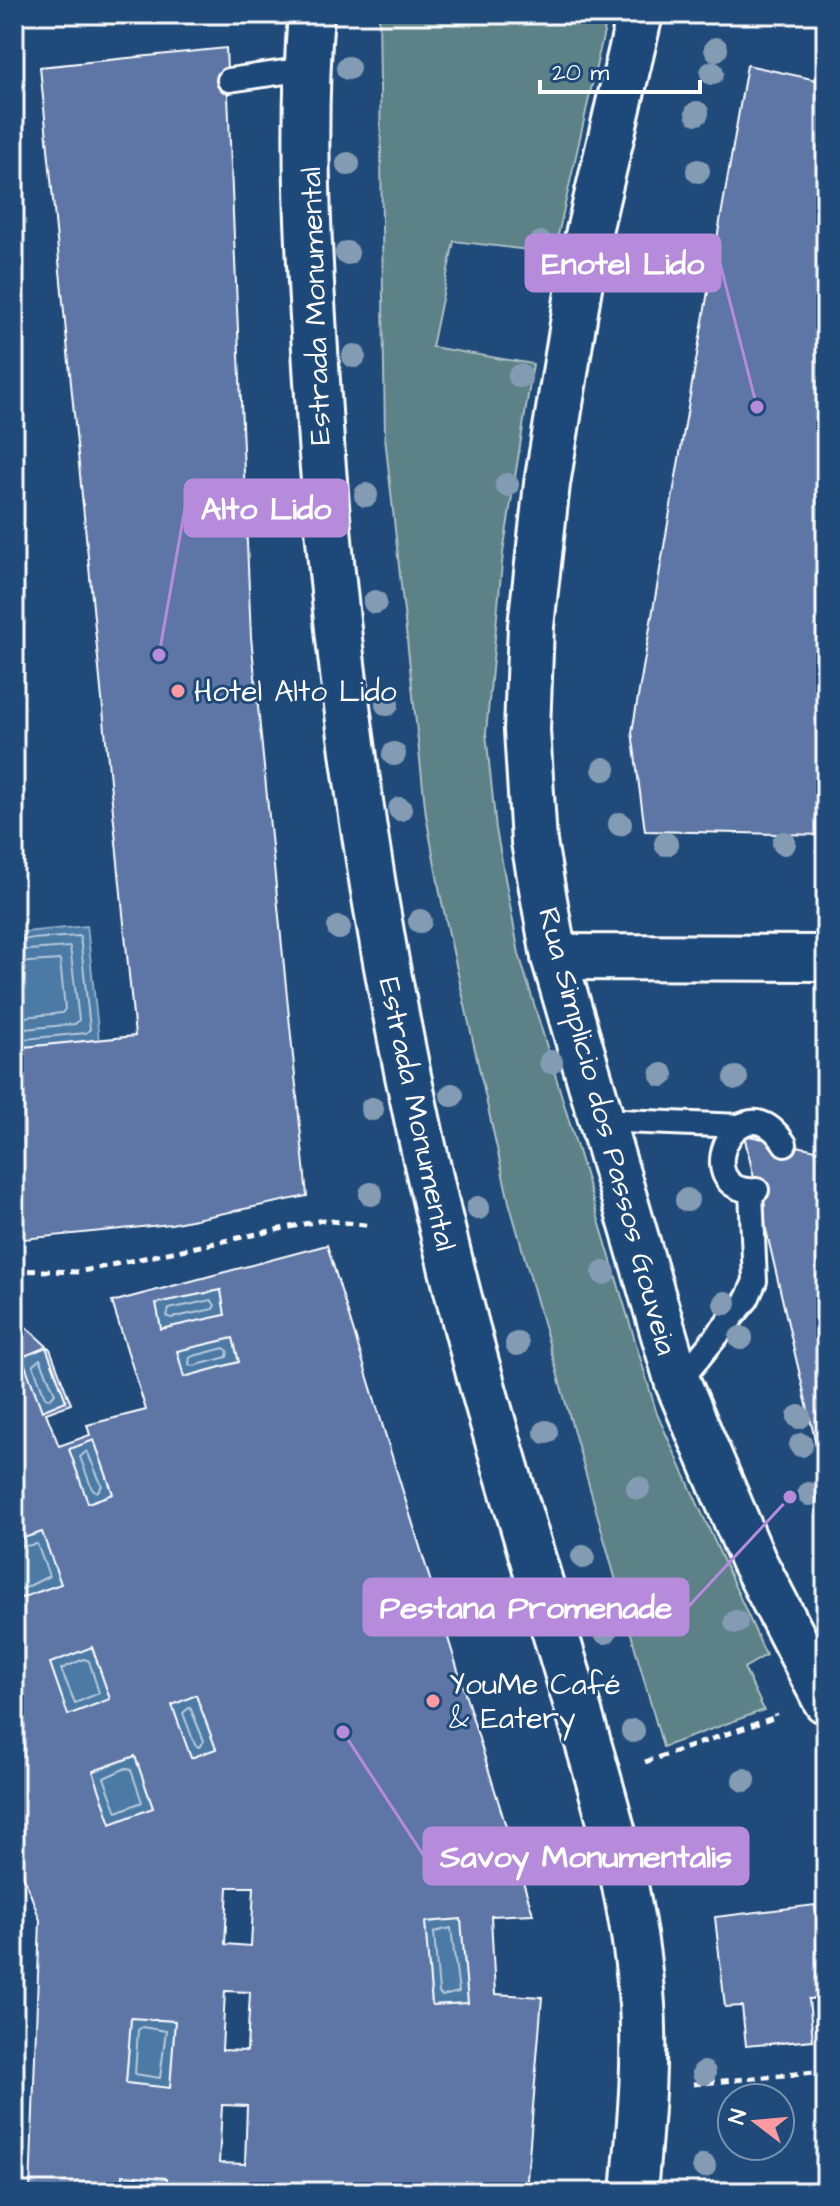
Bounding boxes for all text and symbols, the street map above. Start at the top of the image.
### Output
scale bar [540,44,700,94]
text: 20 m [552,56,609,90]
street label: Estrada Monumental [290,166,342,446]
callout: Enotel Lido [526,235,720,291]
text: Enotel Lido [542,242,705,287]
callout: Alto Lido [185,480,347,536]
text: Alto Lido [201,487,332,532]
place label: Hotel Alto Lido [194,671,397,713]
marker: Hotel Alto Lido [169,682,187,700]
street label: Rua Simplicio dos Passos Gouveia [527,903,687,1360]
street label: Estrada Monumental [368,974,466,1255]
callout: Pestana Promenade [364,1579,688,1635]
text: Pestana Promenade [380,1586,672,1631]
place label: YouMe Café & Eatery [449,1664,621,1741]
marker: YouMe Café & Eatery [424,1692,442,1710]
callout: Savoy Monumentalis [424,1828,748,1884]
text: Savoy Monumentalis [439,1835,732,1881]
north arrow [716,2082,796,2162]
text: N [721,2106,755,2128]

